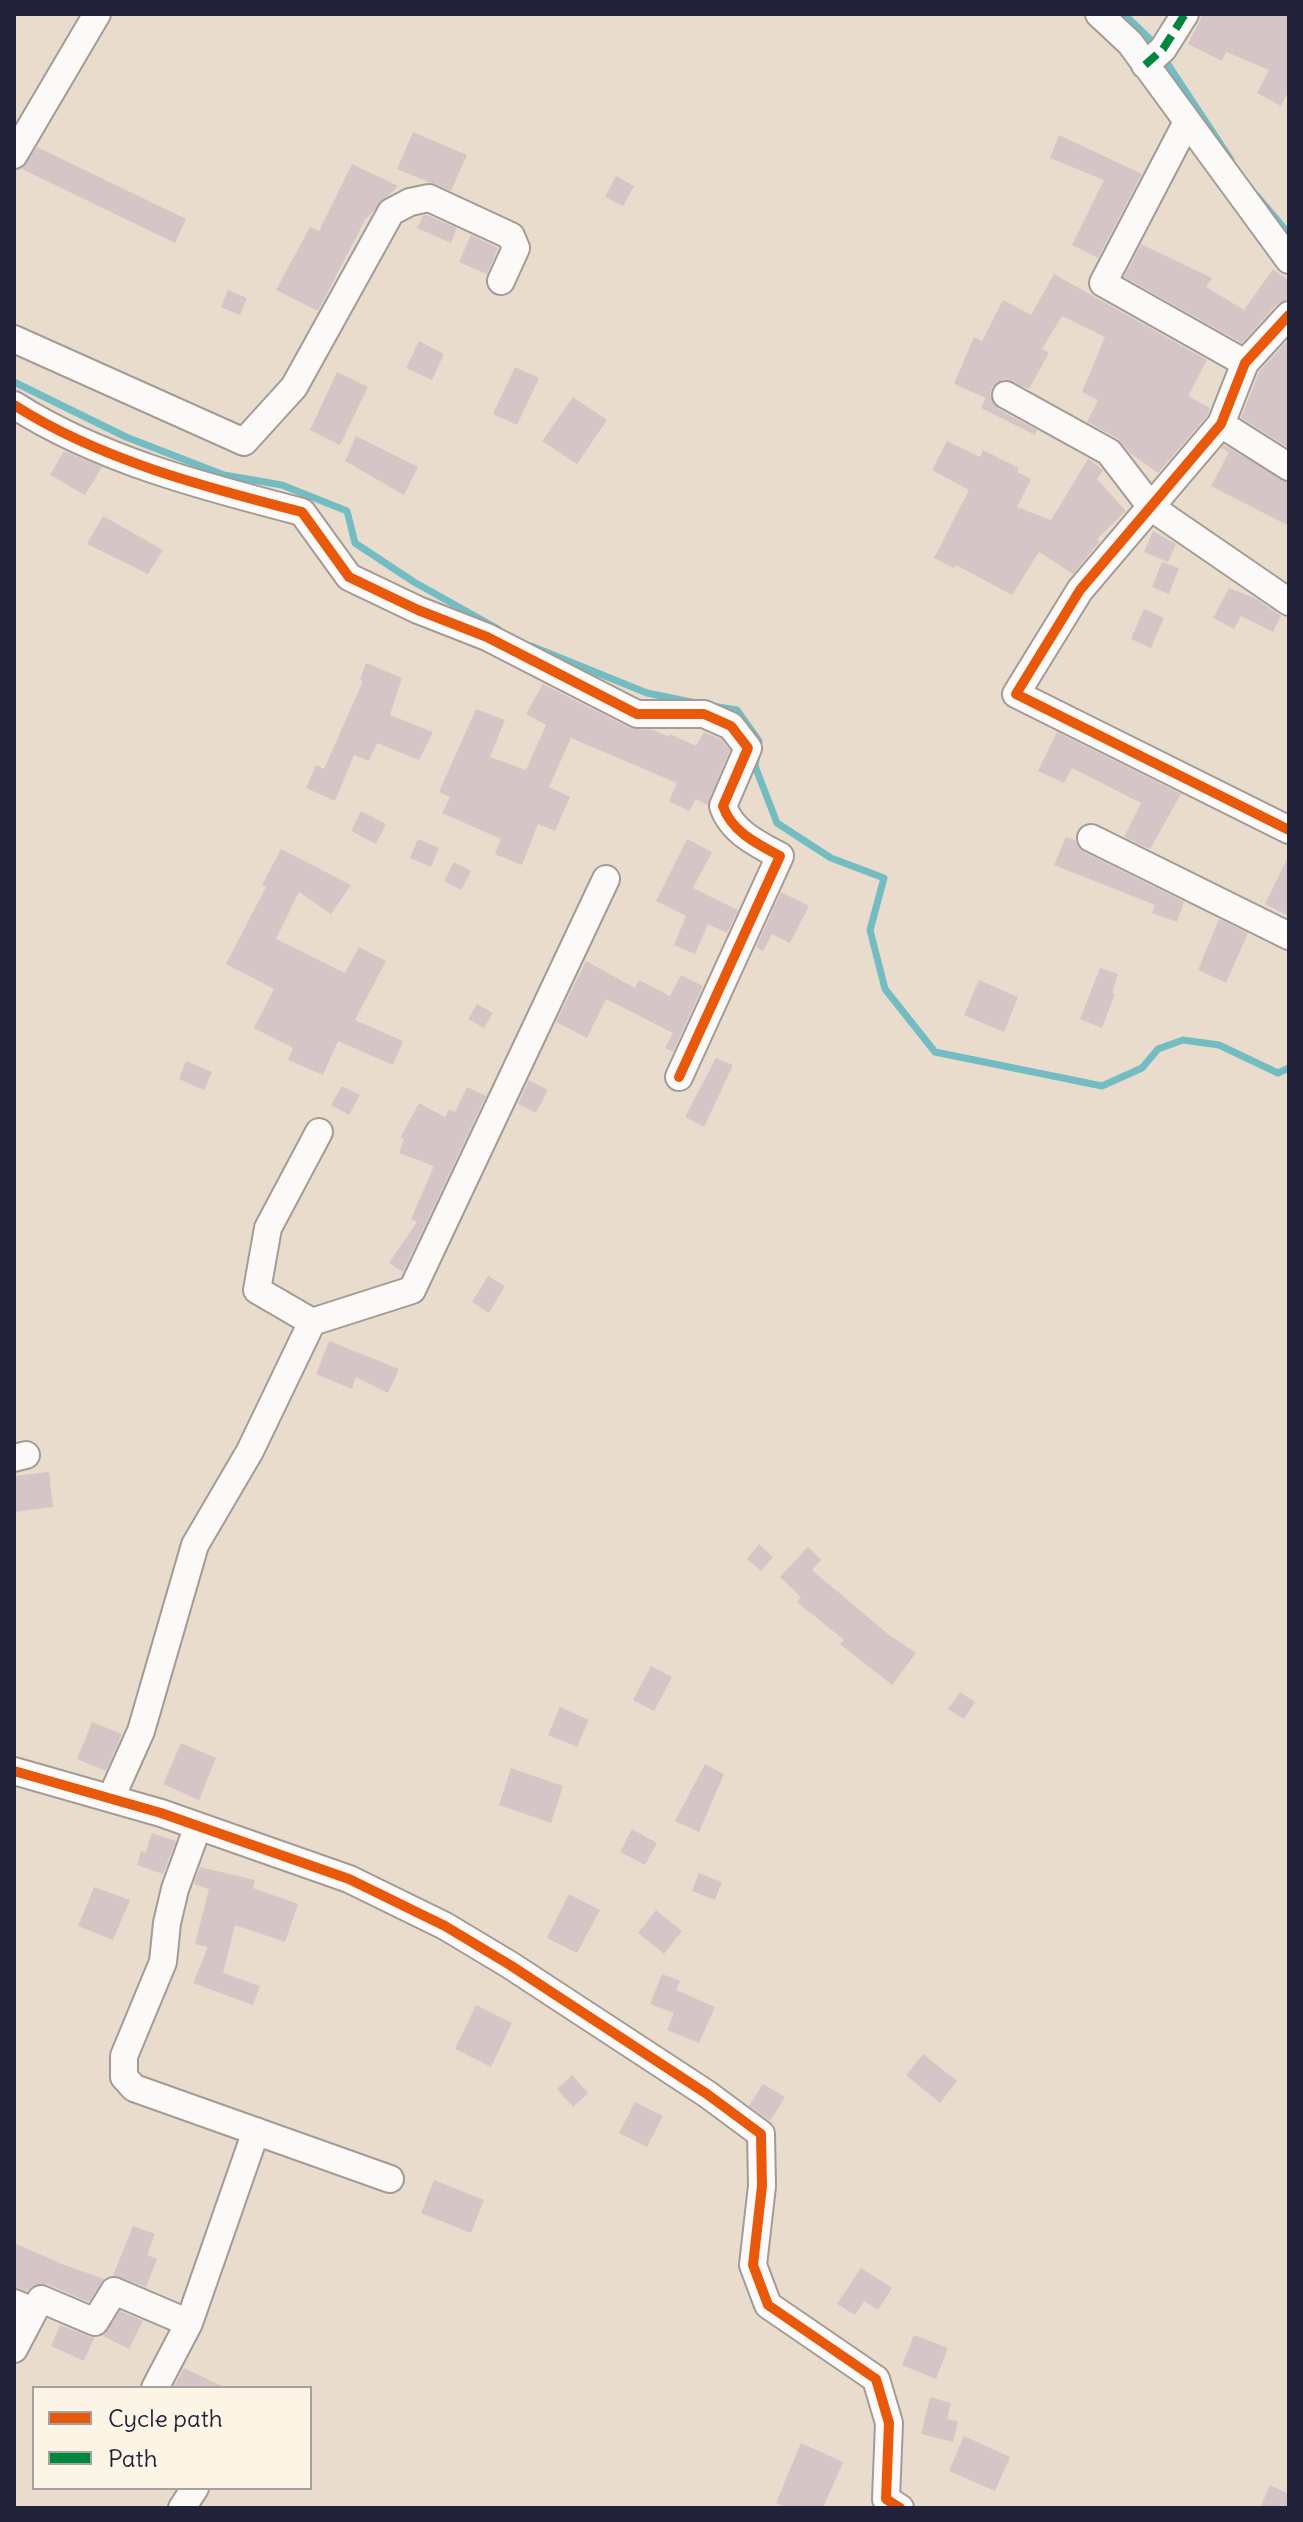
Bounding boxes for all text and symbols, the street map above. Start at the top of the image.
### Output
legend [32,2386,312,2490]
text: Cycle path [108,2403,223,2433]
text: Path [108,2443,158,2473]

